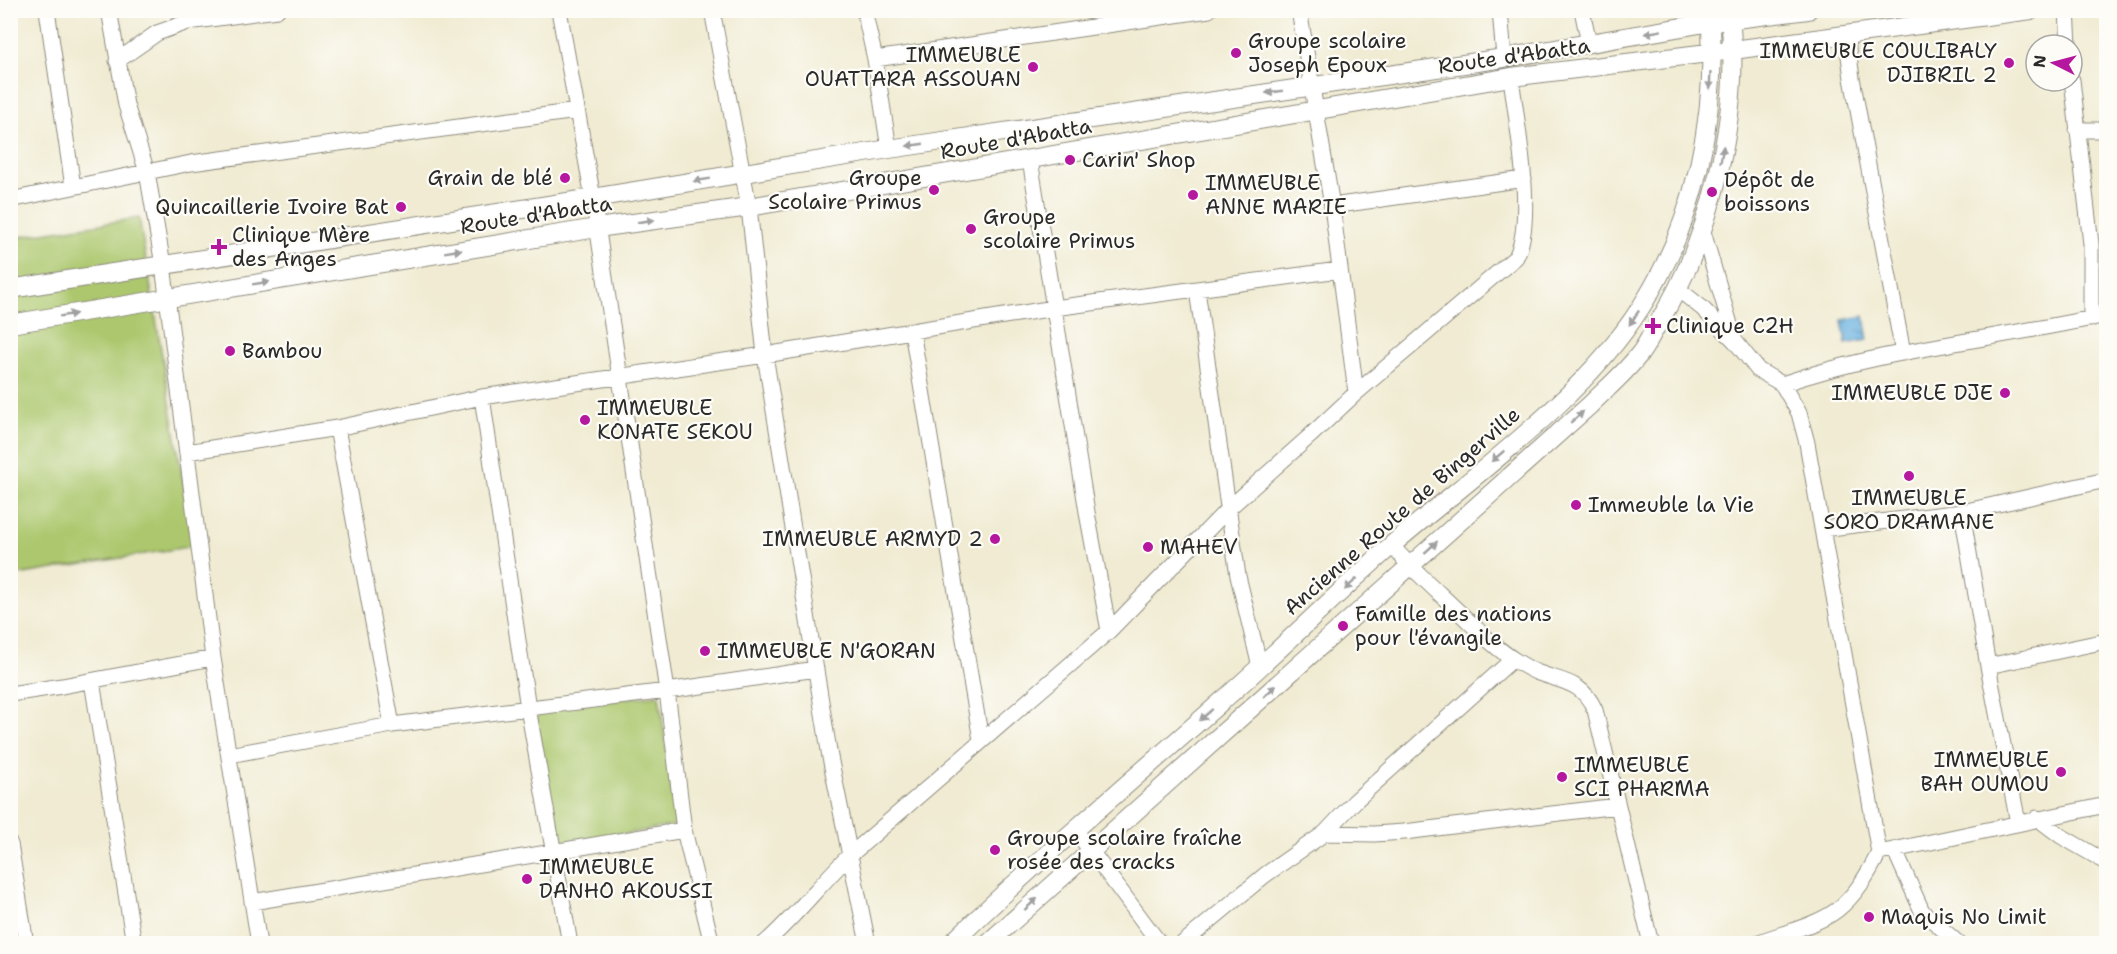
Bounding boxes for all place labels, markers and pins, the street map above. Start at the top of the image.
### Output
place label: Groupe scolaire Joseph Epoux [1248,27,1407,79]
place label: IMMEUBLE COULIBALY DJIBRIL 2 [1760,37,1997,89]
place label: IMMEUBLE OUATTARA ASSOUAN [805,41,1021,93]
marker: Groupe scolaire Joseph Epoux [1229,46,1243,60]
marker: IMMEUBLE COULIBALY DJIBRIL 2 [2002,56,2016,70]
marker: IMMEUBLE OUATTARA ASSOUAN [1026,60,1040,74]
place label: Carin' Shop [1082,146,1195,174]
marker: Carin' Shop [1063,153,1077,167]
place label: Grain de blé [427,164,553,192]
place label: Groupe Scolaire Primus [768,164,922,216]
place label: Dépôt de boissons [1724,166,1815,218]
place label: IMMEUBLE ANNE MARIE [1205,169,1347,221]
marker: Grain de blé [558,171,572,185]
marker: Groupe Scolaire Primus [927,183,941,197]
marker: Dépôt de boissons [1705,185,1719,199]
marker: IMMEUBLE ANNE MARIE [1186,188,1200,202]
place label: Quincaillerie Ivoire Bat [155,193,389,221]
marker: Quincaillerie Ivoire Bat [394,200,408,214]
place label: Groupe scolaire Primus [983,203,1135,255]
place label: Clinique Mère des Anges [232,221,370,273]
marker: Groupe scolaire Primus [964,222,978,236]
marker: Clinique Mère des Anges [210,238,228,256]
place label: Clinique C2H [1666,312,1794,340]
marker: Clinique C2H [1644,317,1662,335]
place label: Bambou [242,337,323,365]
marker: Bambou [223,344,237,358]
place label: IMMEUBLE DJE [1831,379,1993,407]
marker: IMMEUBLE DJE [1998,386,2012,400]
place label: IMMEUBLE KONATE SEKOU [597,394,753,446]
marker: IMMEUBLE KONATE SEKOU [578,413,592,427]
marker: IMMEUBLE SORO DRAMANE [1902,469,1916,483]
place label: IMMEUBLE SORO DRAMANE [1824,484,1994,536]
place label: Immeuble la Vie [1588,491,1754,519]
marker: Immeuble la Vie [1569,498,1583,512]
place label: IMMEUBLE ARMYD 2 [762,525,983,553]
marker: IMMEUBLE ARMYD 2 [988,532,1002,546]
place label: MAHEV [1160,533,1238,561]
marker: MAHEV [1141,540,1155,554]
place label: Famille des nations pour l'évangile [1355,600,1552,652]
marker: Famille des nations pour l'évangile [1336,619,1350,633]
place label: IMMEUBLE N'GORAN [717,637,936,665]
marker: IMMEUBLE N'GORAN [698,644,712,658]
place label: IMMEUBLE BAH OUMOU [1920,746,2049,798]
place label: IMMEUBLE SCI PHARMA [1574,751,1710,803]
marker: IMMEUBLE BAH OUMOU [2054,765,2068,779]
marker: IMMEUBLE SCI PHARMA [1555,770,1569,784]
place label: Groupe scolaire fraîche rosée des cracks [1007,824,1242,876]
marker: Groupe scolaire fraîche rosée des cracks [988,843,1002,857]
place label: IMMEUBLE DANHO AKOUSSI [539,853,713,905]
marker: IMMEUBLE DANHO AKOUSSI [520,872,534,886]
place label: Maquis No Limit [1881,903,2047,931]
marker: Maquis No Limit [1862,910,1876,924]

